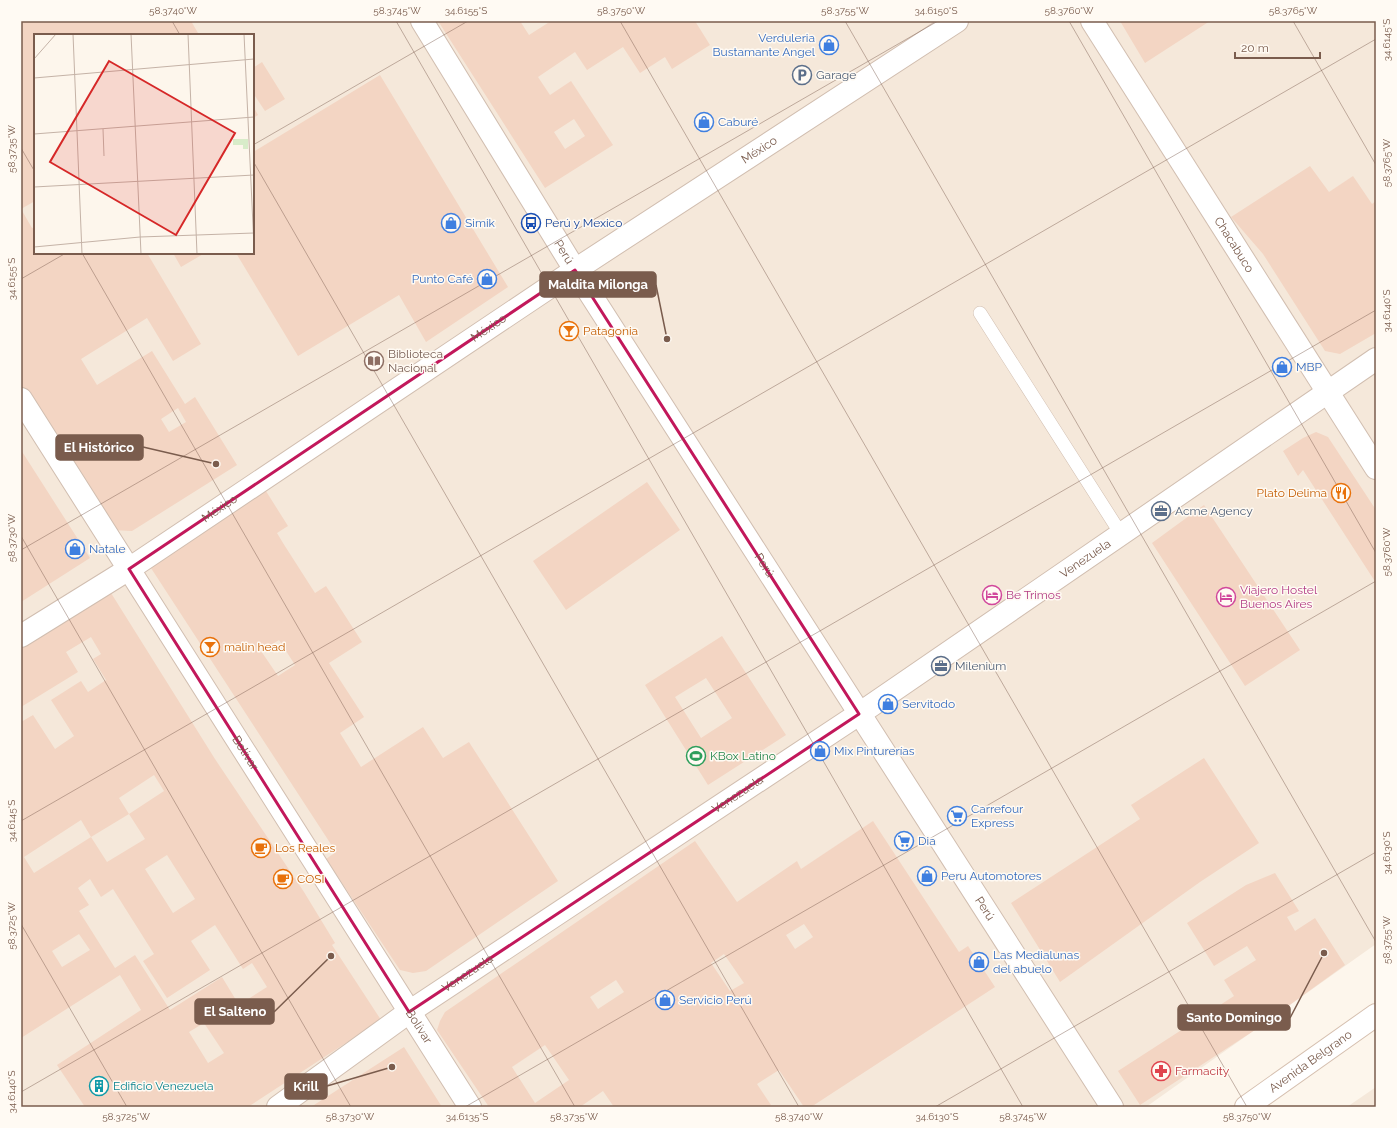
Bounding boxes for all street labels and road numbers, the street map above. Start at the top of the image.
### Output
street label: México [739,133,780,167]
street label: Chacabuco [1211,214,1257,275]
street label: Perú [551,237,577,267]
street label: México [468,311,509,345]
street label: México [199,492,240,525]
street label: Venezuela [1057,536,1113,581]
street label: Perú [752,551,777,580]
street label: Bolívar [229,733,262,773]
street label: Venezuela [709,772,766,816]
street label: Perú [972,894,998,923]
street label: Venezuela [439,951,496,995]
street label: Bolívar [403,1007,435,1047]
street label: Avenida Belgrano [1266,1027,1355,1095]

